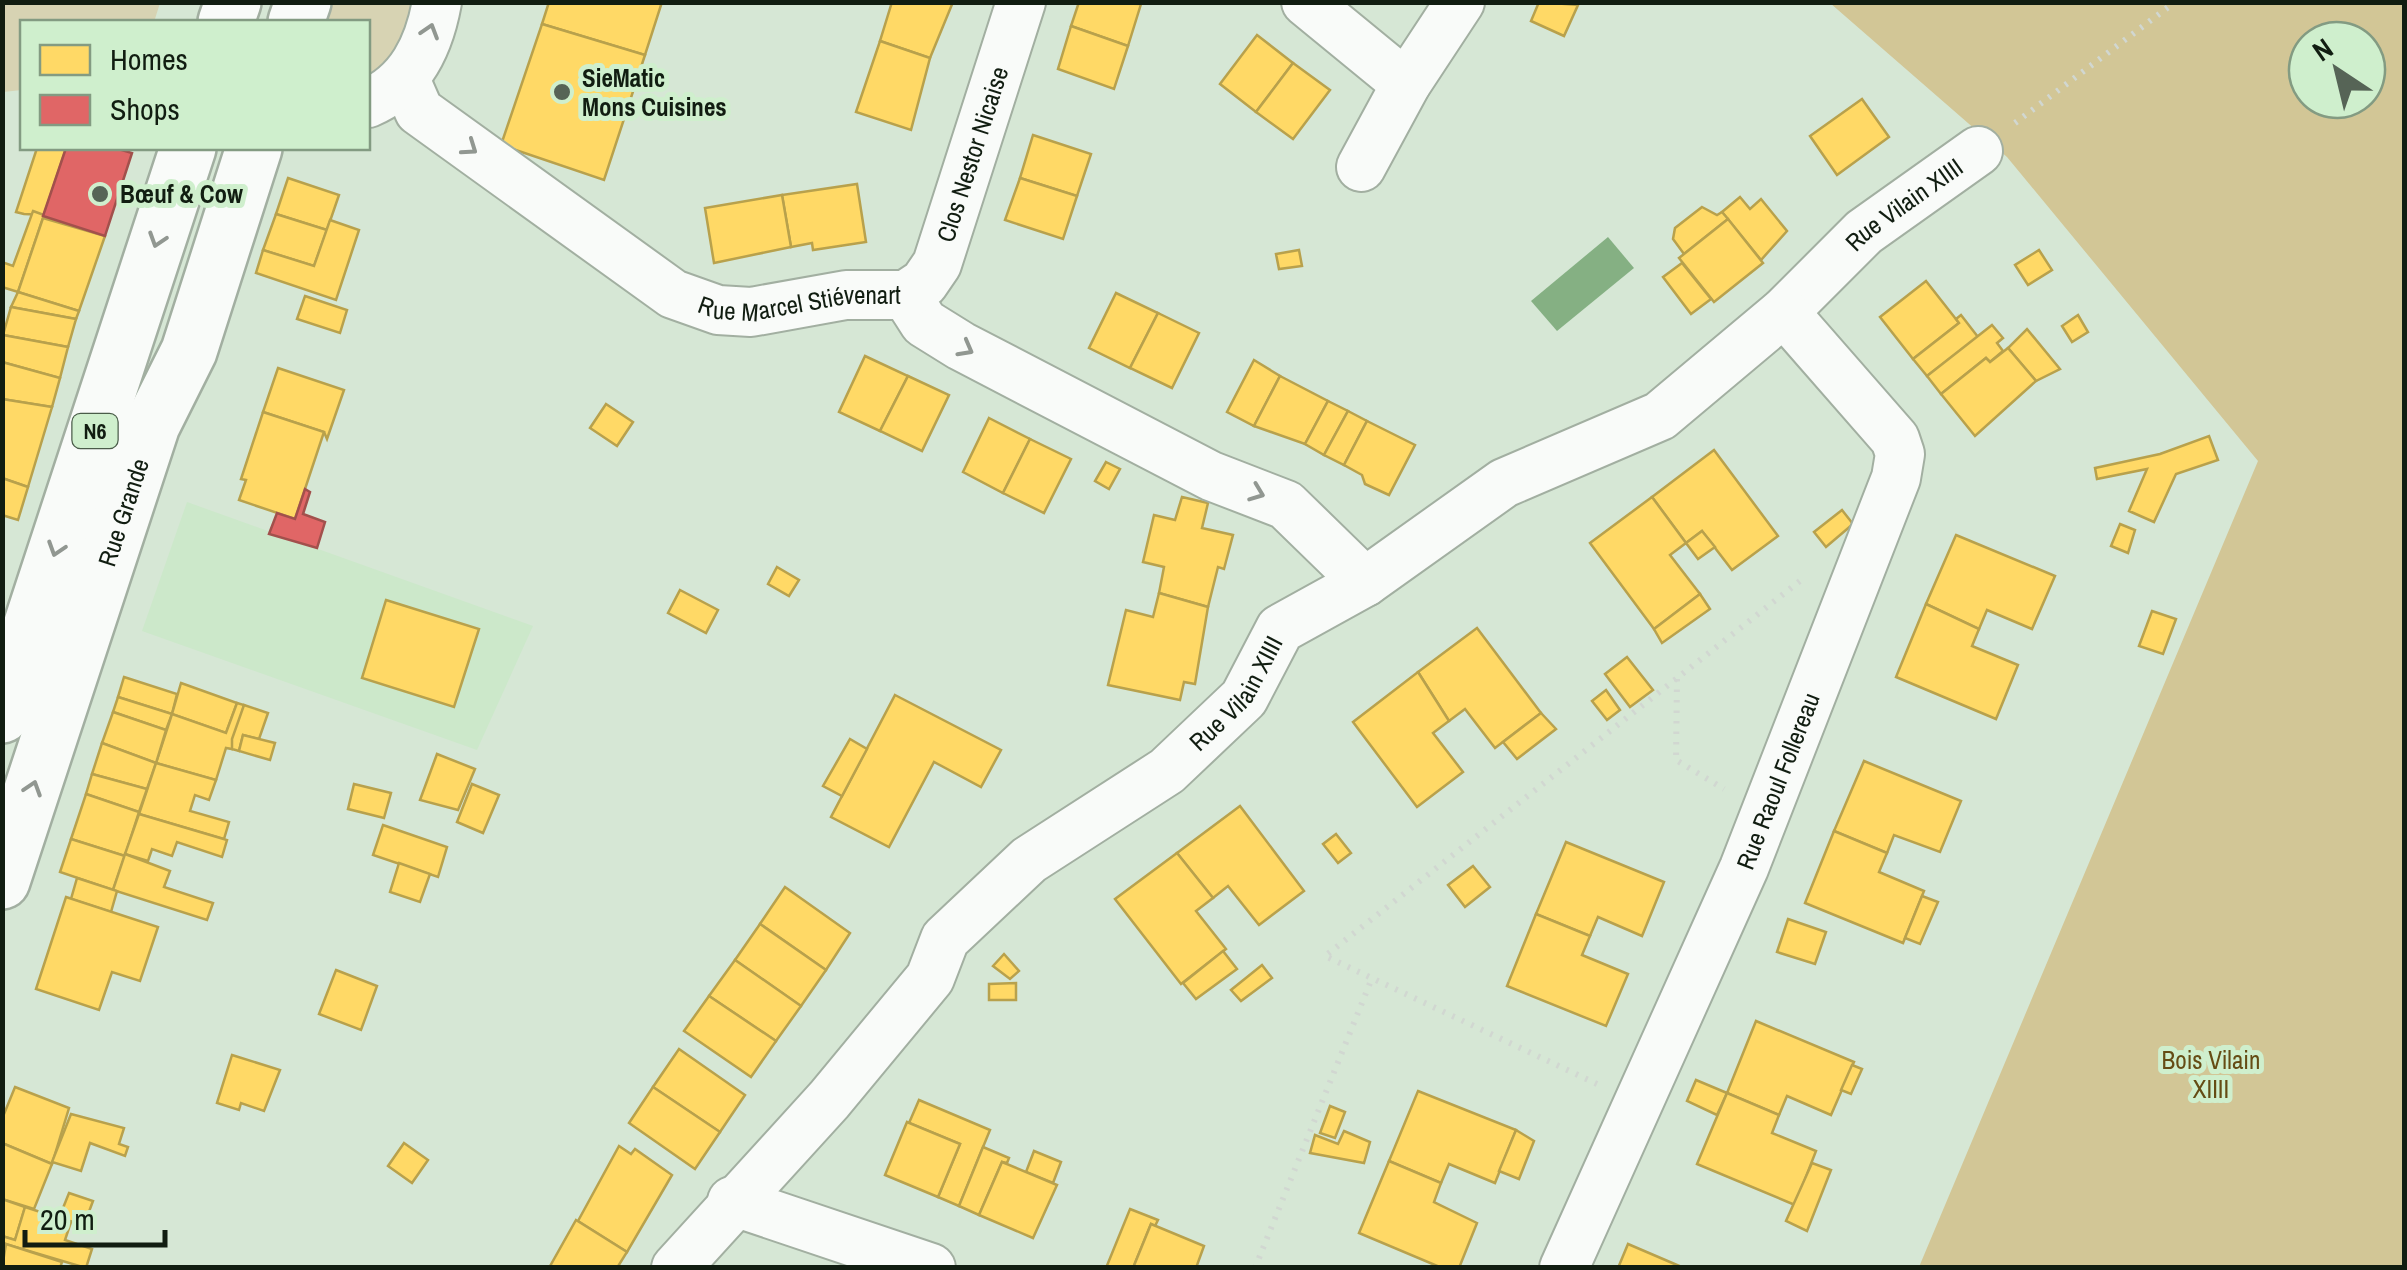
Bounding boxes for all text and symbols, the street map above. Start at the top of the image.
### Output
legend [20,20,370,150]
north arrow [2287,20,2387,120]
one-way arrow [418,23,439,40]
text: N [2305,29,2340,70]
text: Homes [110,39,188,79]
place label: SieMatic Mons Cuisines [582,61,727,124]
street label: Clos Nestor Nicaise [928,62,1016,246]
marker: SieMatic Mons Cuisines [551,81,573,103]
text: Shops [110,89,180,129]
one-way arrow [458,136,477,154]
street label: Rue Vilain XIIII [1838,150,1970,258]
place label: Bœuf & Cow [120,177,243,211]
marker: Bœuf & Cow [89,183,111,205]
one-way arrow [149,231,169,248]
street label: Rue Marcel Stiévenart [694,278,901,329]
one-way arrow [956,336,974,356]
road number: N6 [72,414,118,448]
street label: Rue Grande [90,454,157,571]
one-way arrow [1247,482,1265,502]
one-way arrow [48,540,68,557]
street label: Rue Vilain XIIII [1182,630,1290,758]
street label: Rue Raoul Follereau [1728,688,1828,874]
one-way arrow [21,780,41,797]
park label: Bois Vilain XIIII [2162,1043,2260,1106]
scale bar [25,1185,165,1247]
text: 20 m [40,1199,95,1239]

